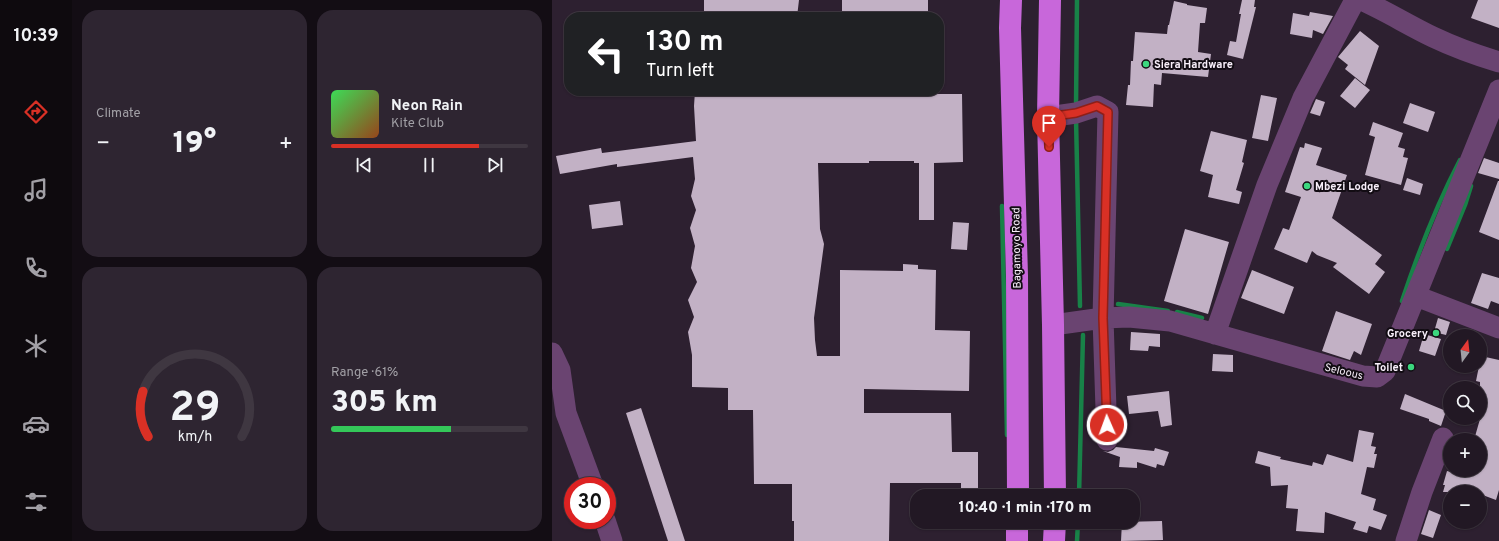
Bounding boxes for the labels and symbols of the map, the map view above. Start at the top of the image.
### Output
place label: Siera Hardware [1154,58,1233,72]
marker: Siera Hardware [1141,59,1151,69]
pin [1032,106,1066,147]
place label: Mbezi Lodge [1315,180,1379,194]
marker: Mbezi Lodge [1302,181,1312,191]
street label: Bagamoyo Road [1009,207,1025,289]
place label: Grocery [1387,327,1428,341]
marker: Grocery [1431,328,1441,338]
north arrow [1443,329,1487,373]
street label: Seloous [1323,360,1364,383]
place label: Toilet [1374,361,1403,375]
marker: Toilet [1406,362,1416,372]
position arrow [1086,404,1128,446]
speed limit sign: 30 [564,477,616,529]

